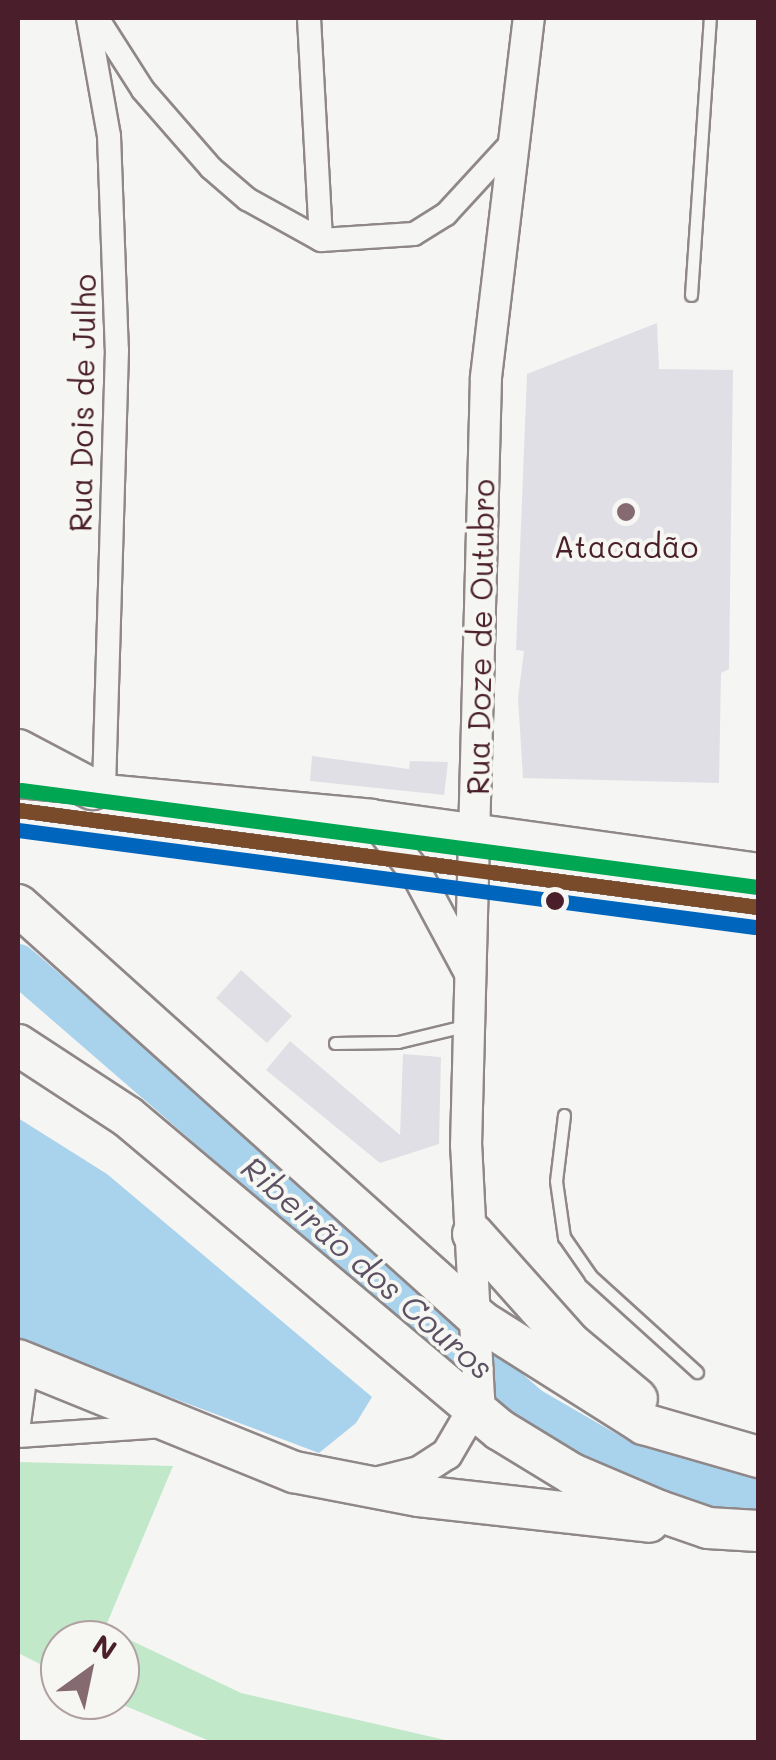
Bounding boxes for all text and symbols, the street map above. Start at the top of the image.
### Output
street label: Rua Dois de Julho [62,274,102,532]
street label: Rua Doze de Outubro [459,479,501,795]
marker: Atacadão [615,501,637,523]
place label: Atacadão [554,528,698,564]
unlabelled marker [545,891,565,911]
water label: Ribeirão dos Couros [234,1147,502,1387]
north arrow [40,1620,140,1720]
text: N [87,1626,124,1667]

